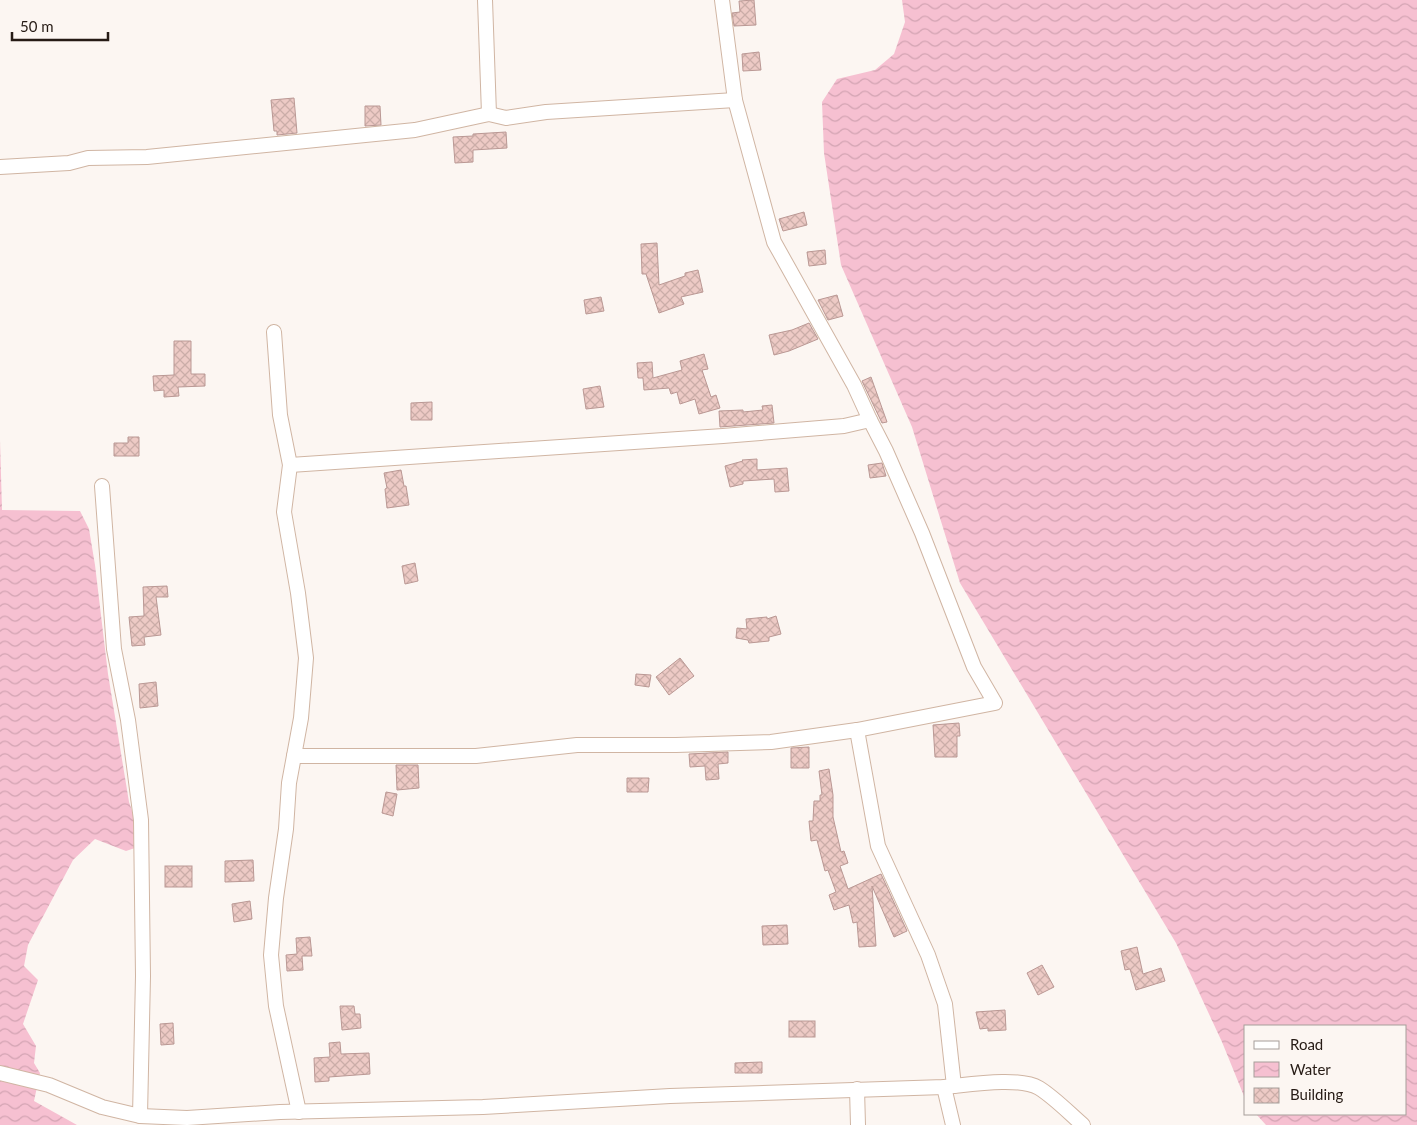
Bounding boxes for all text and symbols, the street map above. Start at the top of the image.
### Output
scale bar [12,10,109,42]
text: 50 m [20,17,54,35]
legend [1244,1025,1407,1115]
text: Road [1290,1035,1323,1053]
text: Water [1290,1060,1331,1078]
text: Building [1290,1085,1343,1103]

